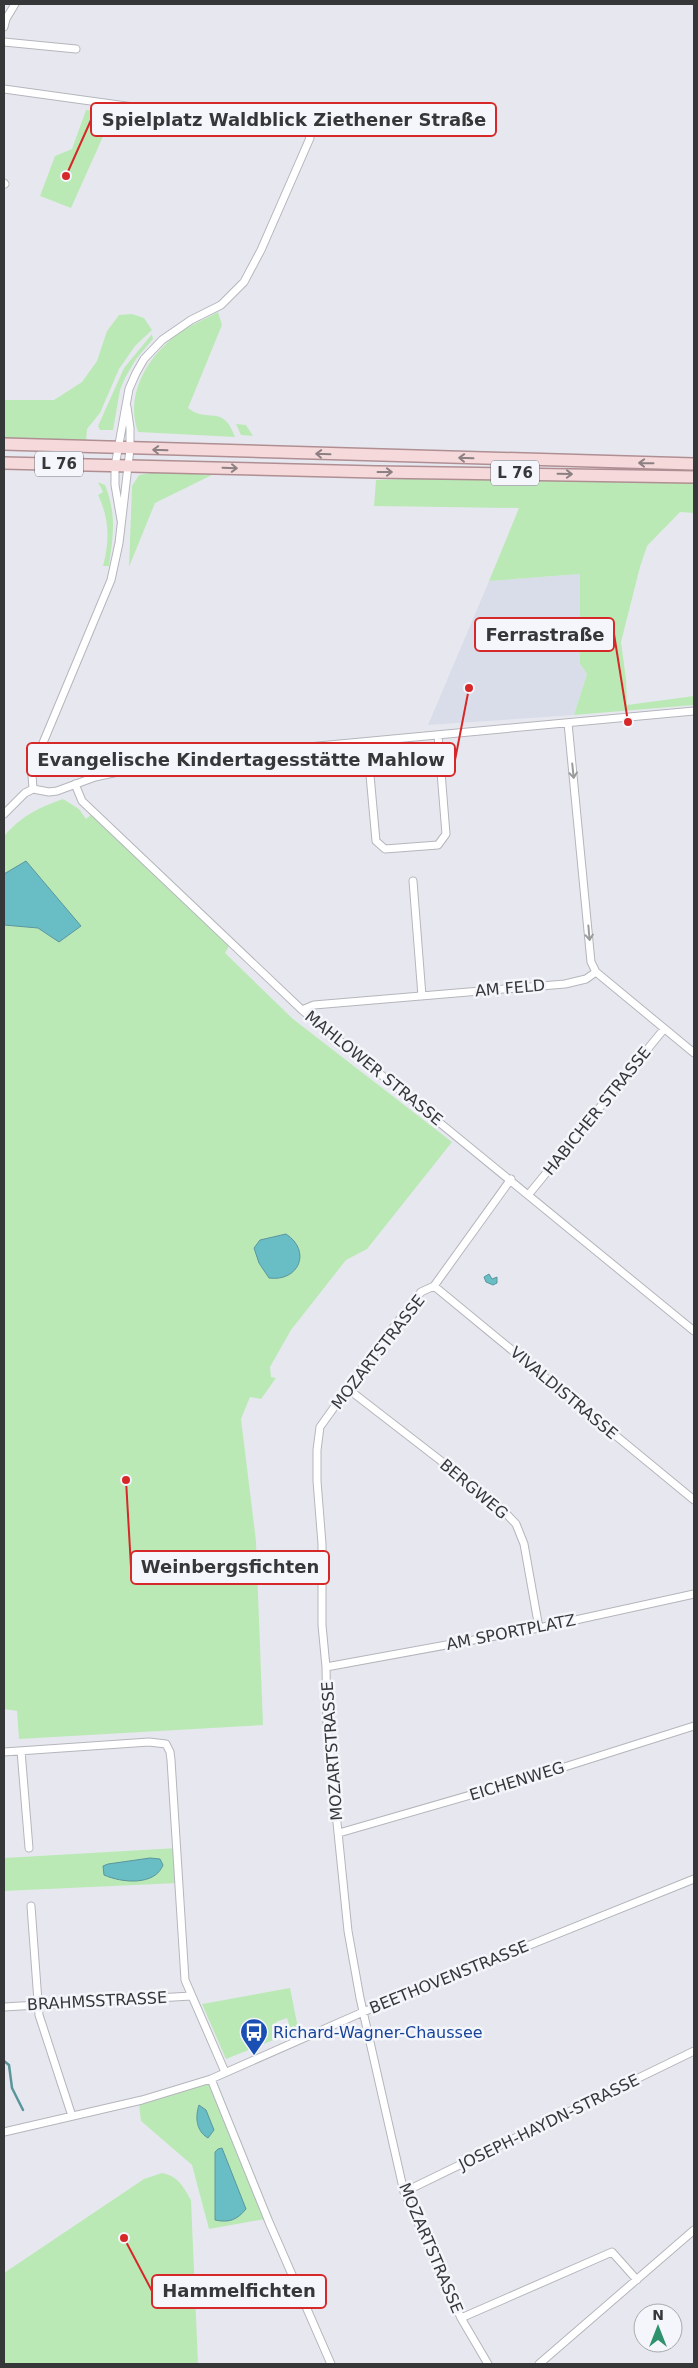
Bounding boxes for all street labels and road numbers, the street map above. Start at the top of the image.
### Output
road number: L 76 [35,452,83,476]
road number: L 76 [491,460,539,486]
street label: AM FELD [474,975,546,1001]
street label: MAHLOWER STRASSE [301,1007,447,1129]
street label: HABICHER STRASSE [539,1043,655,1179]
street label: MOZARTSTRASSE [327,1291,429,1413]
street label: VIVALDISTRASSE [506,1343,622,1443]
street label: BERGWEG [436,1455,512,1523]
street label: AM SPORTPLATZ [445,1610,577,1654]
street label: MOZARTSTRASSE [318,1681,346,1821]
street label: EICHENWEG [467,1758,567,1804]
street label: BEETHOVENSTRASSE [367,1936,531,2018]
street label: BRAHMSSTRASSE [27,1988,167,2014]
street label: JOSEPH-HAYDN-STRASSE [455,2070,642,2174]
street label: MOZARTSTRASSE [395,2180,467,2316]

